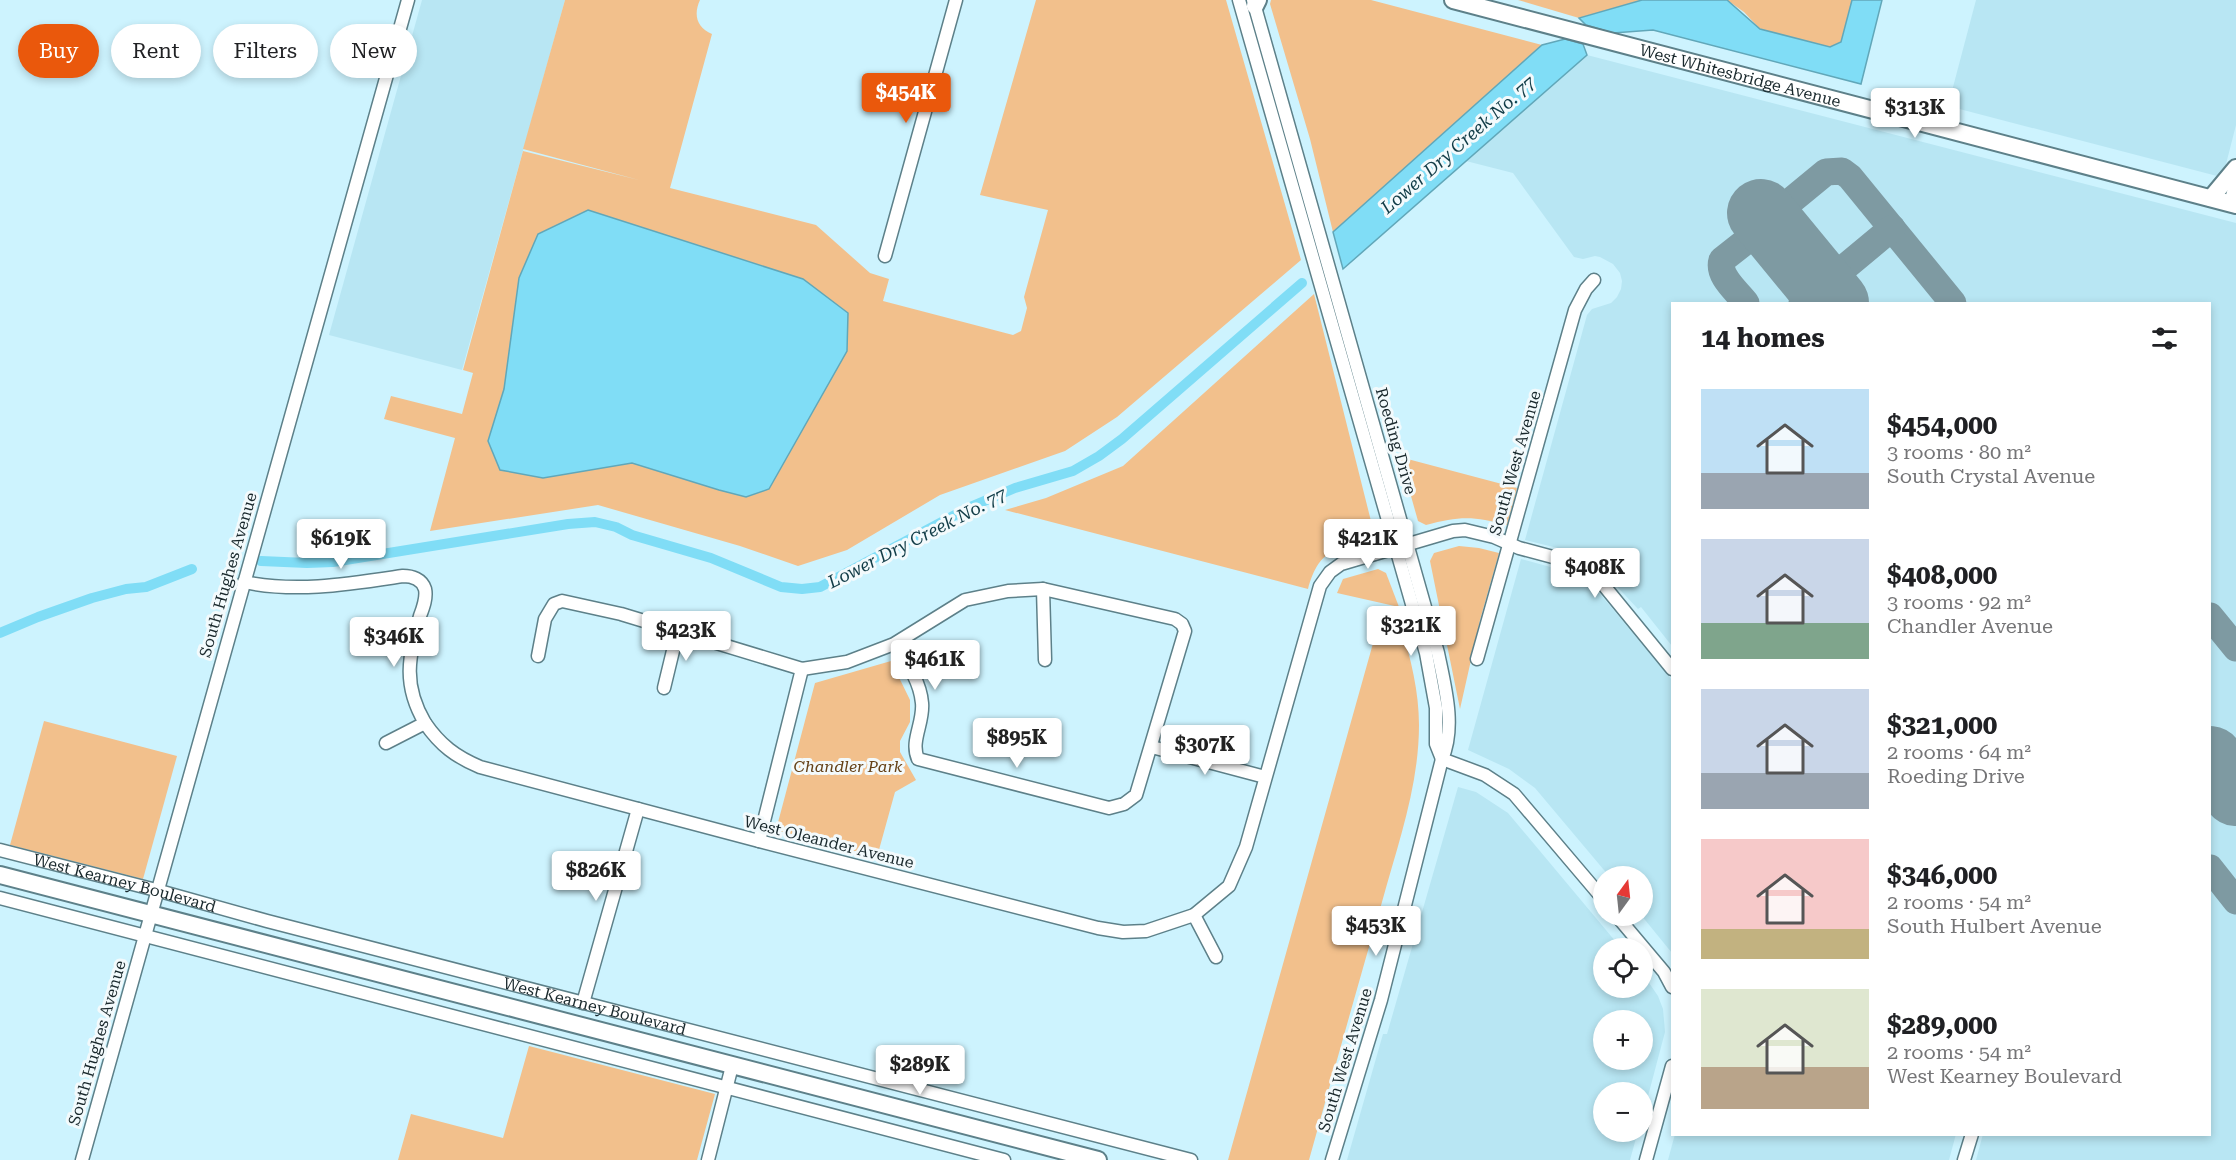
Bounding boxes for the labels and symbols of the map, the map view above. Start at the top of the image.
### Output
street label: West Whitesbridge Avenue [1638,40,1843,111]
water label: Lower Dry Creek No. 77 [1376,72,1540,218]
pin: $454K [864,73,948,124]
pin: $313K [1873,88,1957,139]
street label: Roeding Drive [1372,385,1420,497]
street label: South West Avenue [1485,388,1545,538]
water label: Lower Dry Creek No. 77 [823,483,1011,593]
street label: South Hughes Avenue [195,490,261,660]
pin: $619K [299,519,383,570]
pin: $421K [1326,519,1410,570]
pin: $408K [1553,548,1637,599]
pin: $321K [1369,606,1453,657]
pin: $423K [644,611,728,662]
pin: $346K [352,617,436,668]
pin: $461K [893,640,977,691]
pin: $895K [975,718,1059,769]
pin: $307K [1163,725,1247,776]
park label: Chandler Park [794,757,903,776]
street label: West Oleander Avenue [742,812,916,872]
street label: West Kearney Boulevard [31,849,218,916]
pin: $826K [554,851,638,902]
north arrow [1593,866,1653,926]
pin: $453K [1334,906,1418,957]
street label: South Hughes Avenue [64,958,130,1128]
street label: West Kearney Boulevard [501,973,688,1039]
street label: South West Avenue [1314,985,1376,1134]
pin: $289K [878,1045,962,1096]

